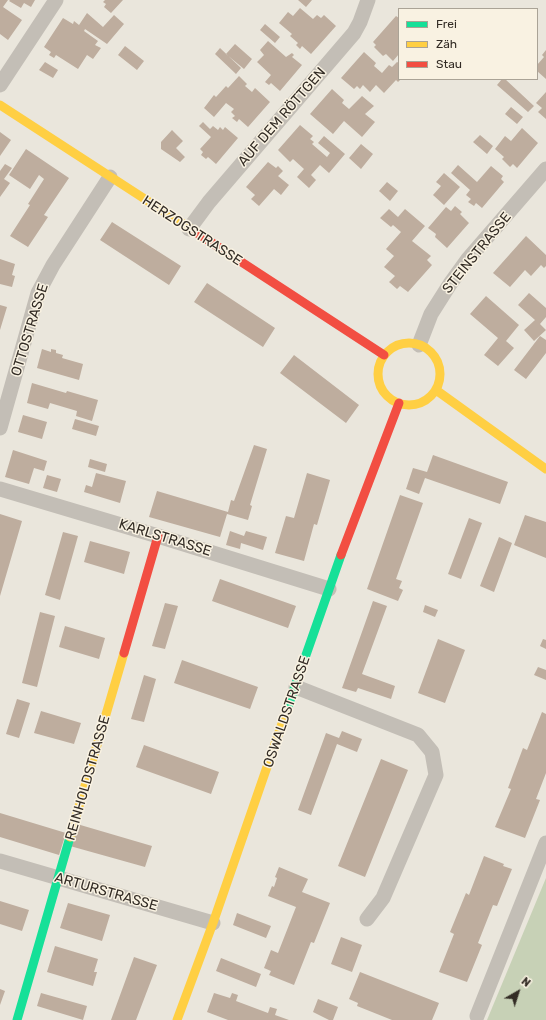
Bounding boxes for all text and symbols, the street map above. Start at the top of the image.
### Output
legend [398,8,538,80]
text: Frei [436,17,457,31]
text: Zäh [436,37,457,51]
text: Stau [436,57,462,71]
street label: AUF DEM RÖTTGEN [235,64,329,170]
street label: HERZOGSTRASSE [139,192,245,270]
street label: STEINSTRASSE [439,209,515,297]
street label: OTTOSTRASSE [8,282,52,378]
street label: KARLSTRASSE [117,516,213,560]
street label: OSWALDSTRASSE [260,654,314,770]
street label: REINHOLDSTRASSE [62,714,114,842]
street label: ARTURSTRASSE [52,869,160,915]
north arrow [498,972,538,1012]
text: N [519,975,533,990]

